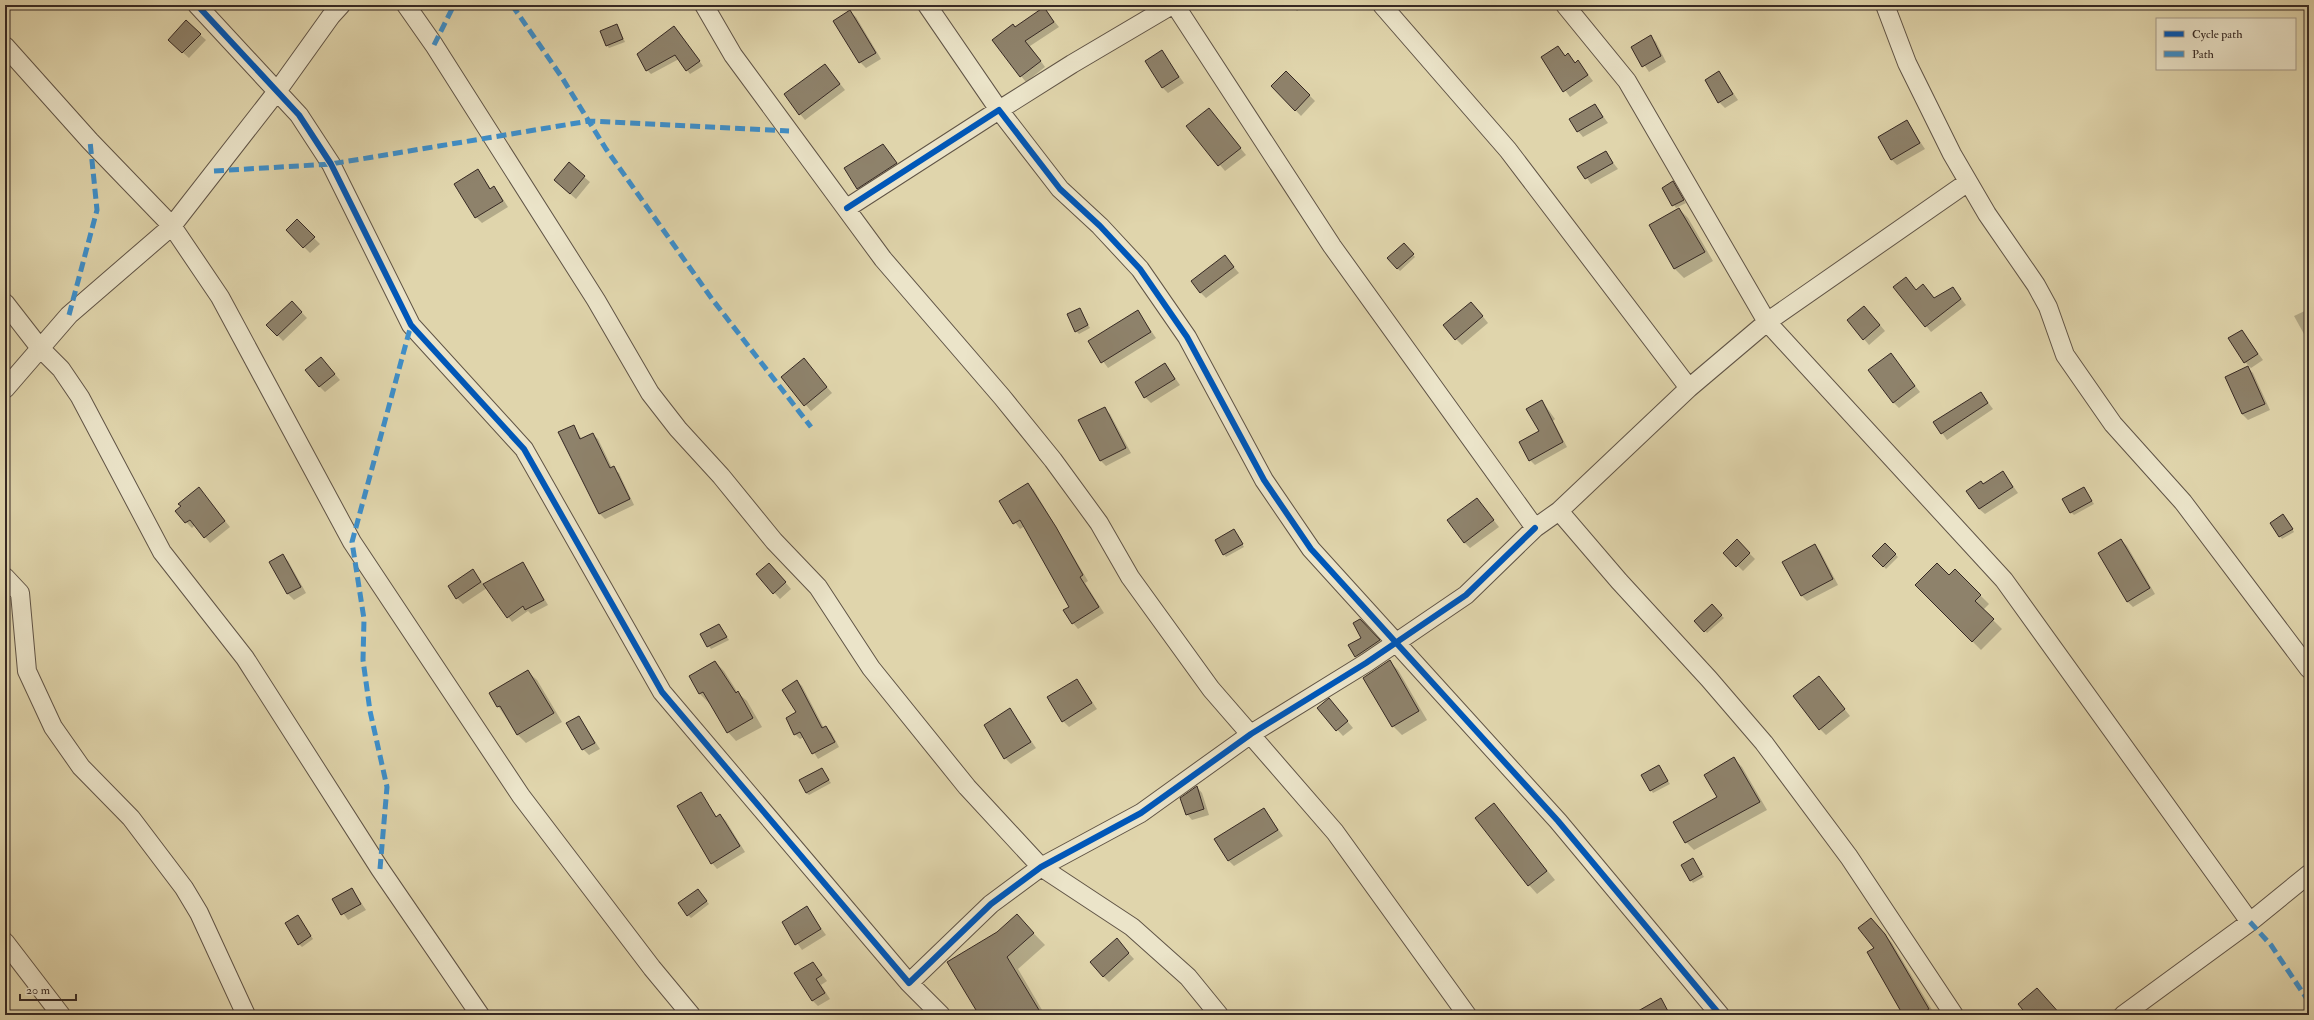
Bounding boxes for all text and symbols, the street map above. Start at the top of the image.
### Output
legend [2156,18,2296,70]
text: Cycle path [2192,27,2243,42]
text: Path [2192,47,2215,62]
scale bar [20,976,76,1002]
text: 20 m [26,983,51,998]

